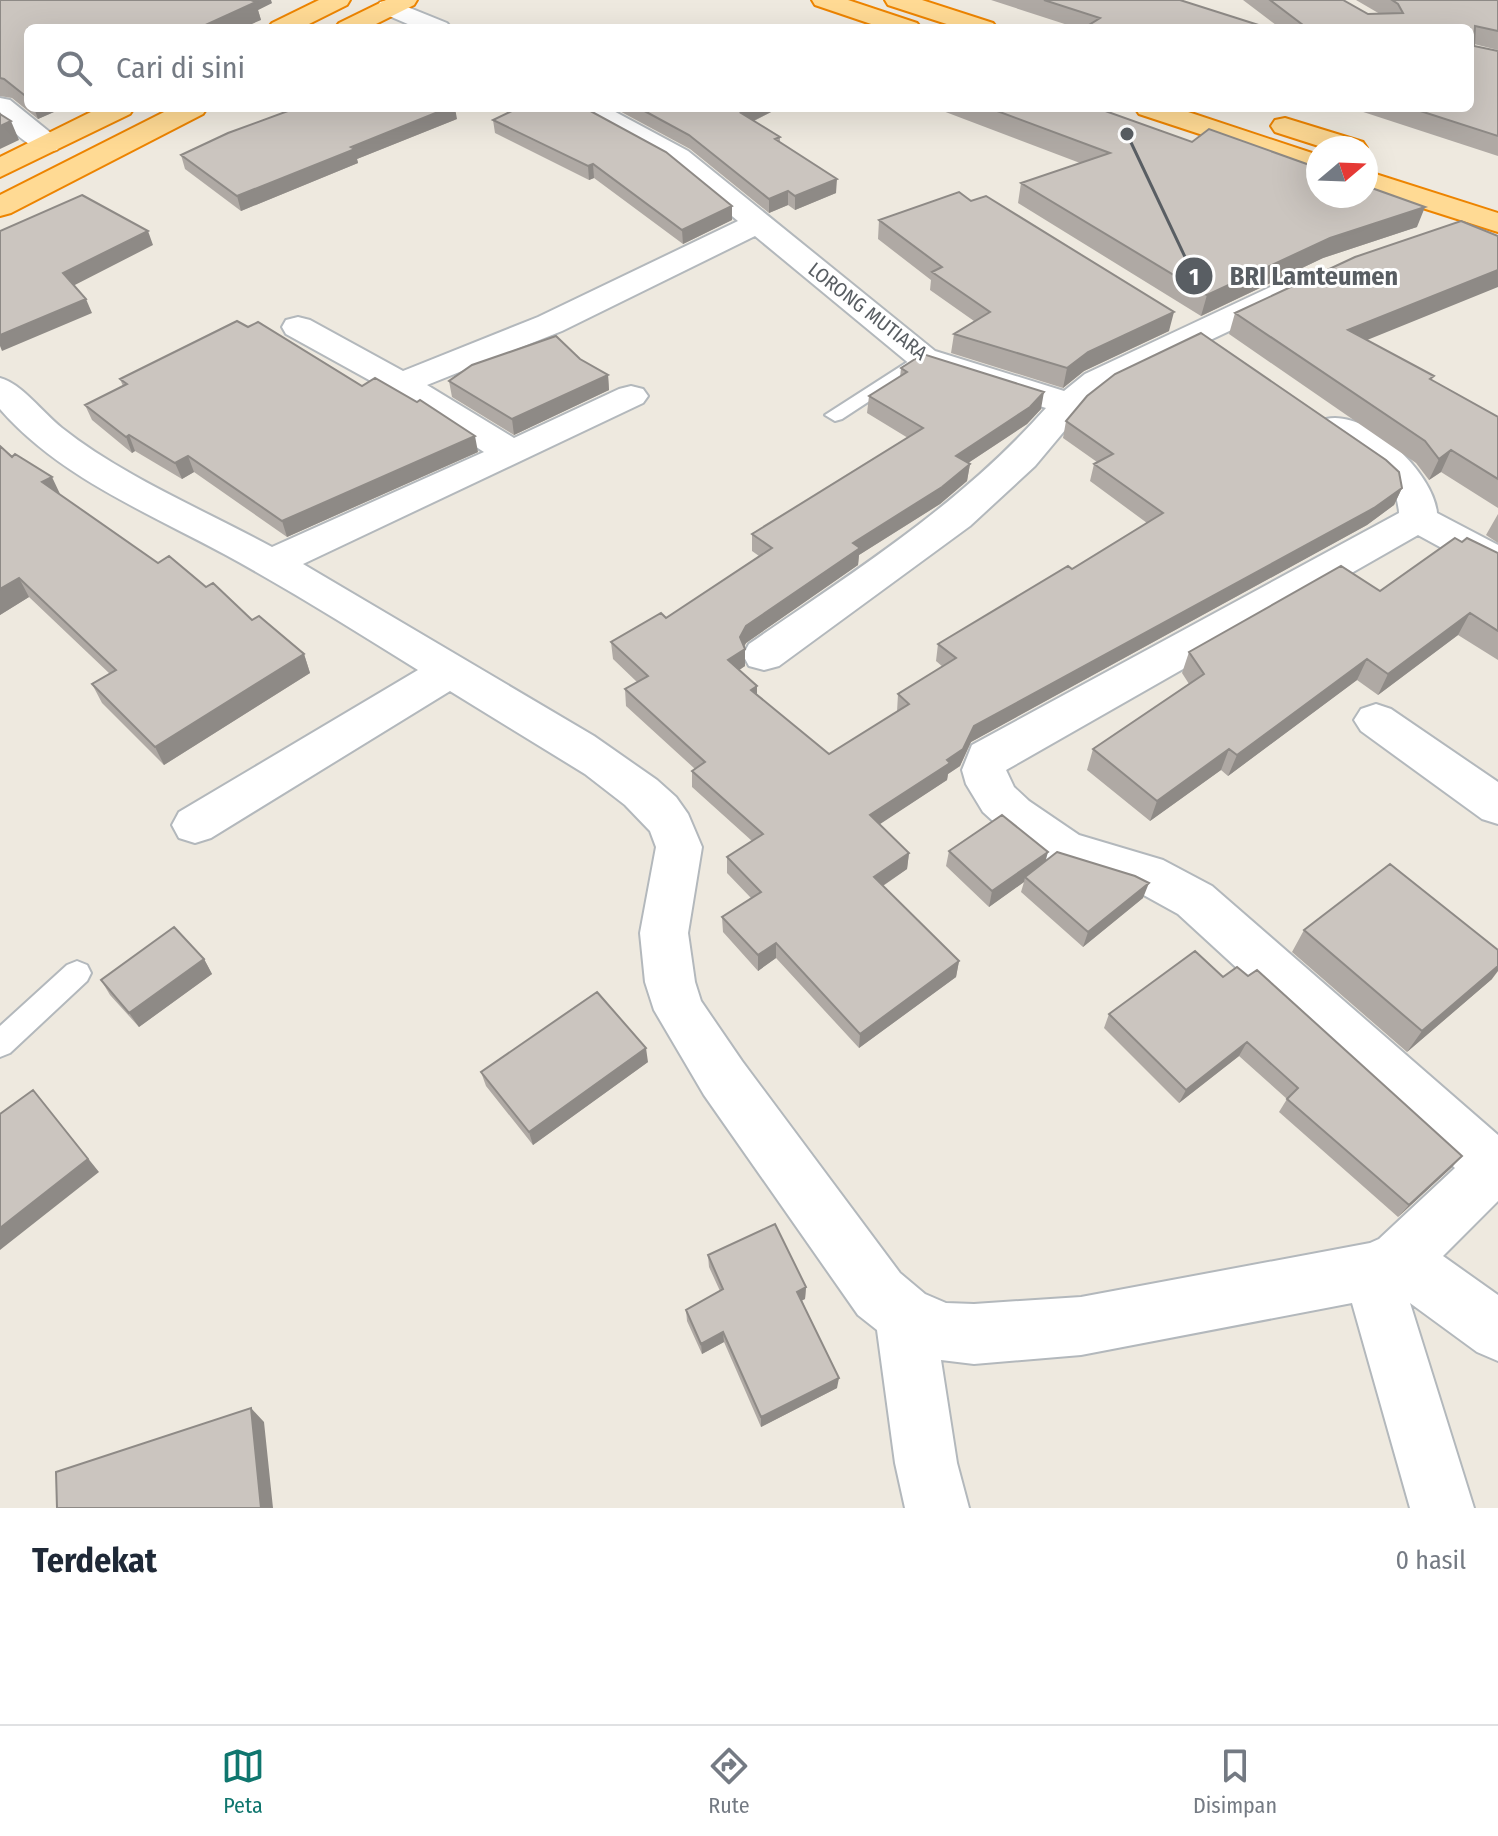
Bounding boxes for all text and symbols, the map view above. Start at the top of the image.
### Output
search box [24,24,1474,112]
icon: search [52,46,96,90]
text: Cari di sini [116,50,245,86]
north arrow [1306,136,1378,208]
callout: BRI Lamteumen [1174,251,1414,301]
street label: LORONG MUTIARA [804,257,933,365]
text: BRI Lamteumen [1230,261,1398,292]
text: 1 [1189,263,1199,291]
text: Terdekat [32,1540,157,1581]
text: 0 hasil [1396,1545,1466,1576]
tab: Peta [221,1744,265,1819]
tab: Rute [707,1744,751,1819]
tab: Disimpan [1193,1744,1277,1819]

